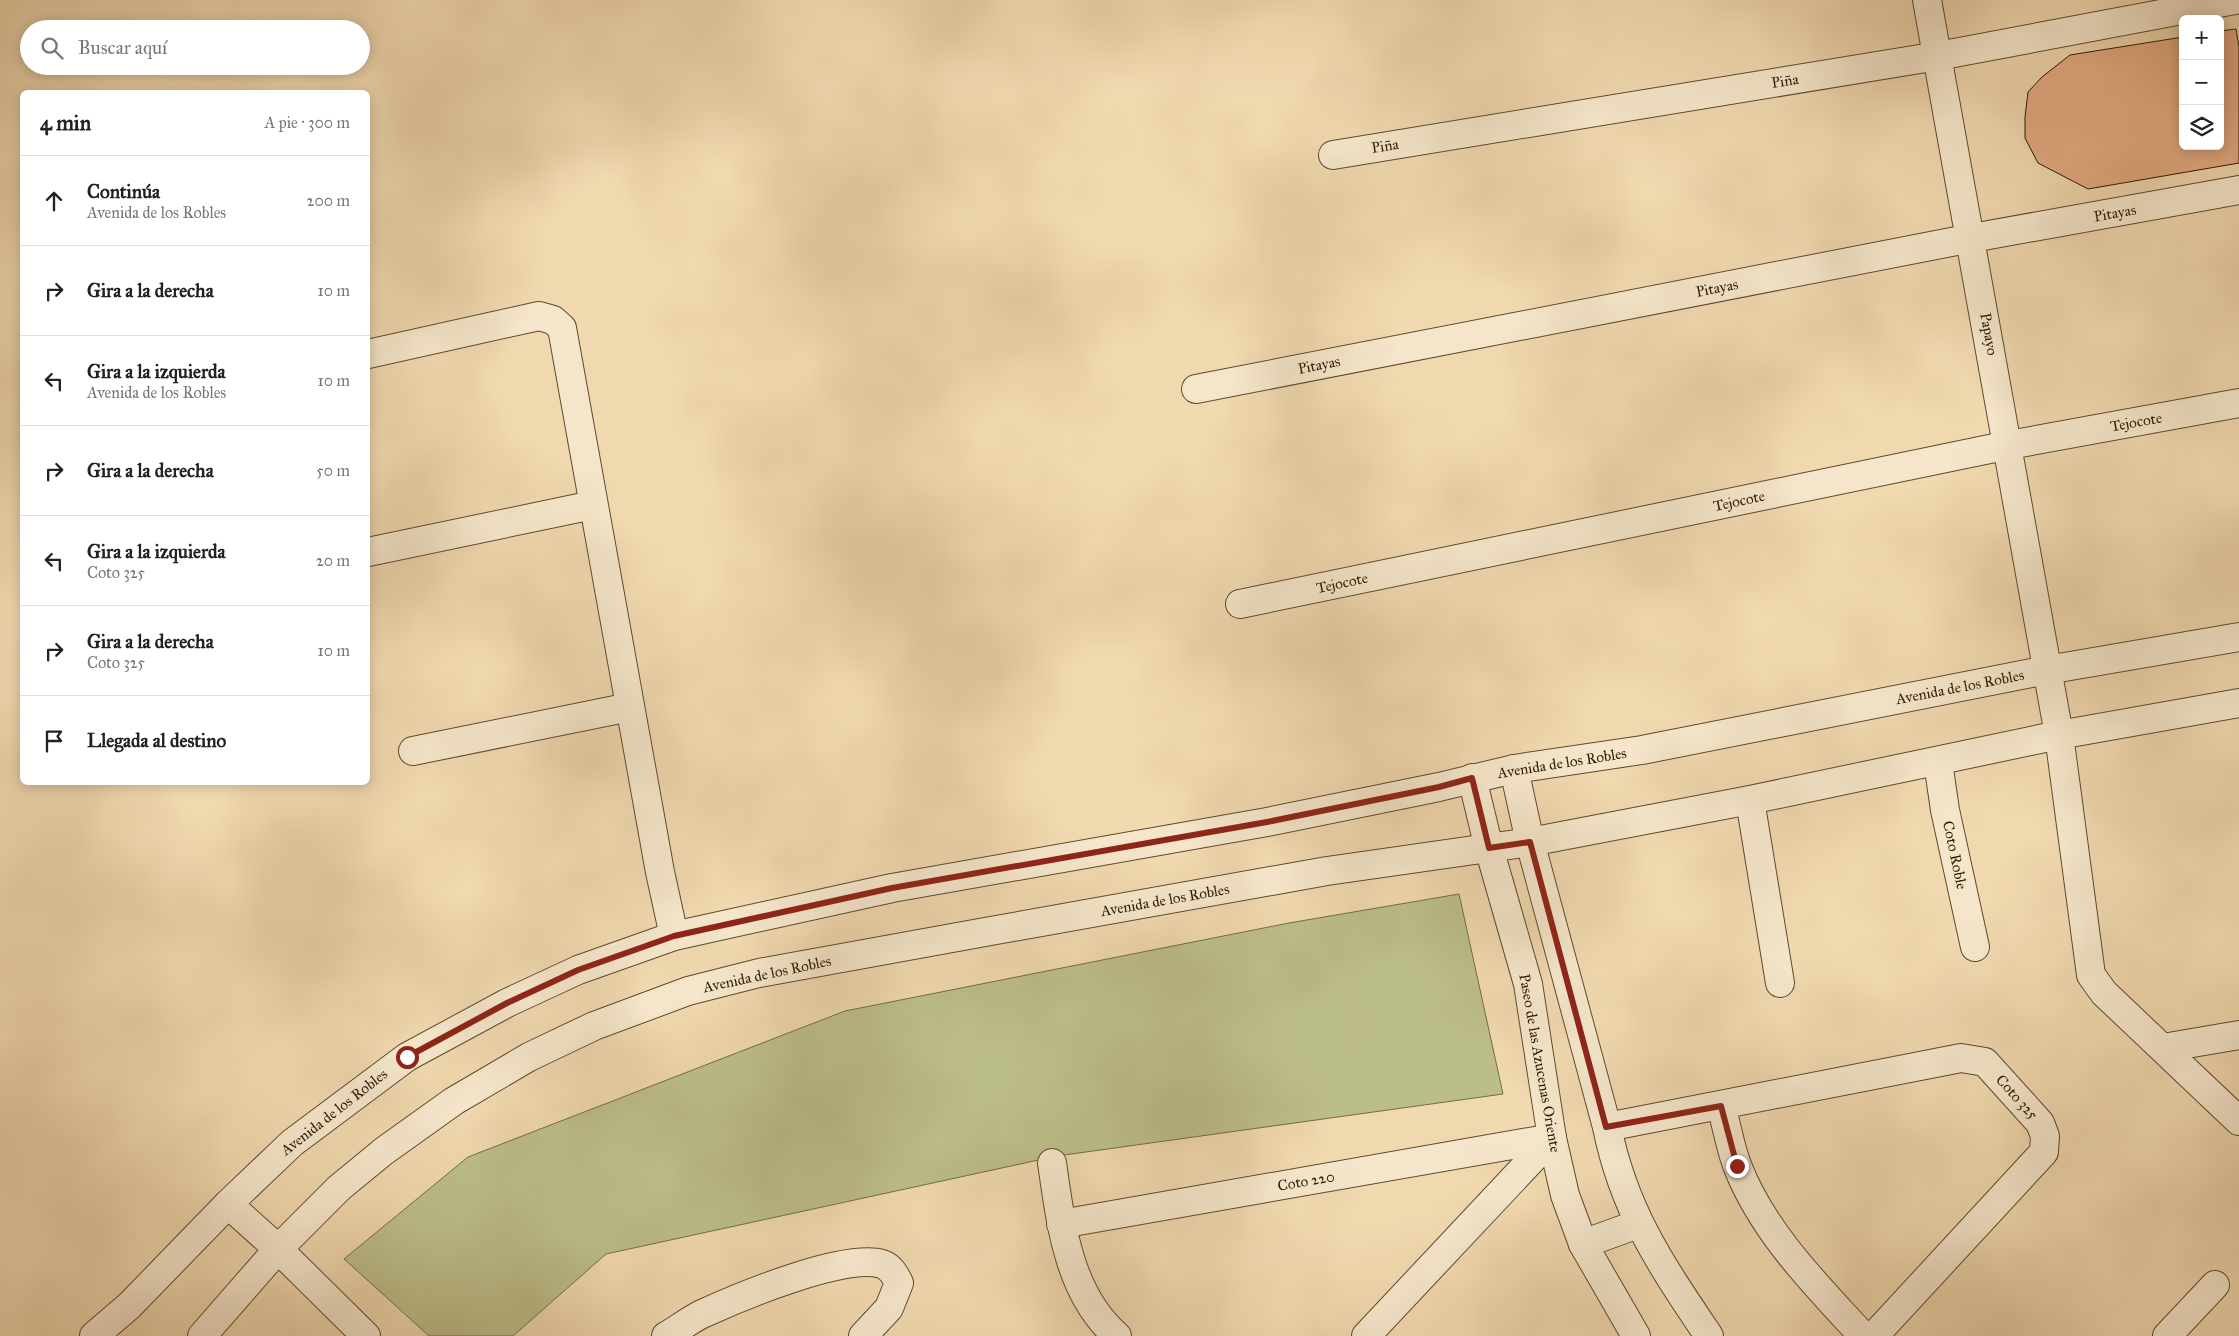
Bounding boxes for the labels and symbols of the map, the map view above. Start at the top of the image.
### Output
street label: Piña [1770,70,1800,92]
street label: Piña [1370,135,1400,157]
street label: Pitayas [2092,200,2138,226]
street label: Pitayas [1694,275,1740,301]
street label: Papayo [1976,311,2002,357]
street label: Pitayas [1296,352,1342,378]
street label: Tejocote [2109,409,2163,435]
street label: Tejocote [1712,487,1766,515]
street label: Tejocote [1315,569,1369,597]
street label: Avenida de los Robles [1893,666,2026,708]
street label: Avenida de los Robles [1495,744,1628,782]
street label: Coto Roble [1939,819,1971,891]
street label: Avenida de los Robles [1098,880,1231,920]
street label: Avenida de los Robles [700,952,833,997]
street label: Paseo de las Azucenas Oriente [1515,972,1565,1154]
route start [396,1046,419,1069]
street label: Avenida de los Robles [276,1065,391,1160]
street label: Coto 325 [1992,1071,2042,1123]
route end [1726,1155,1749,1178]
street label: Coto 220 [1276,1167,1336,1195]

